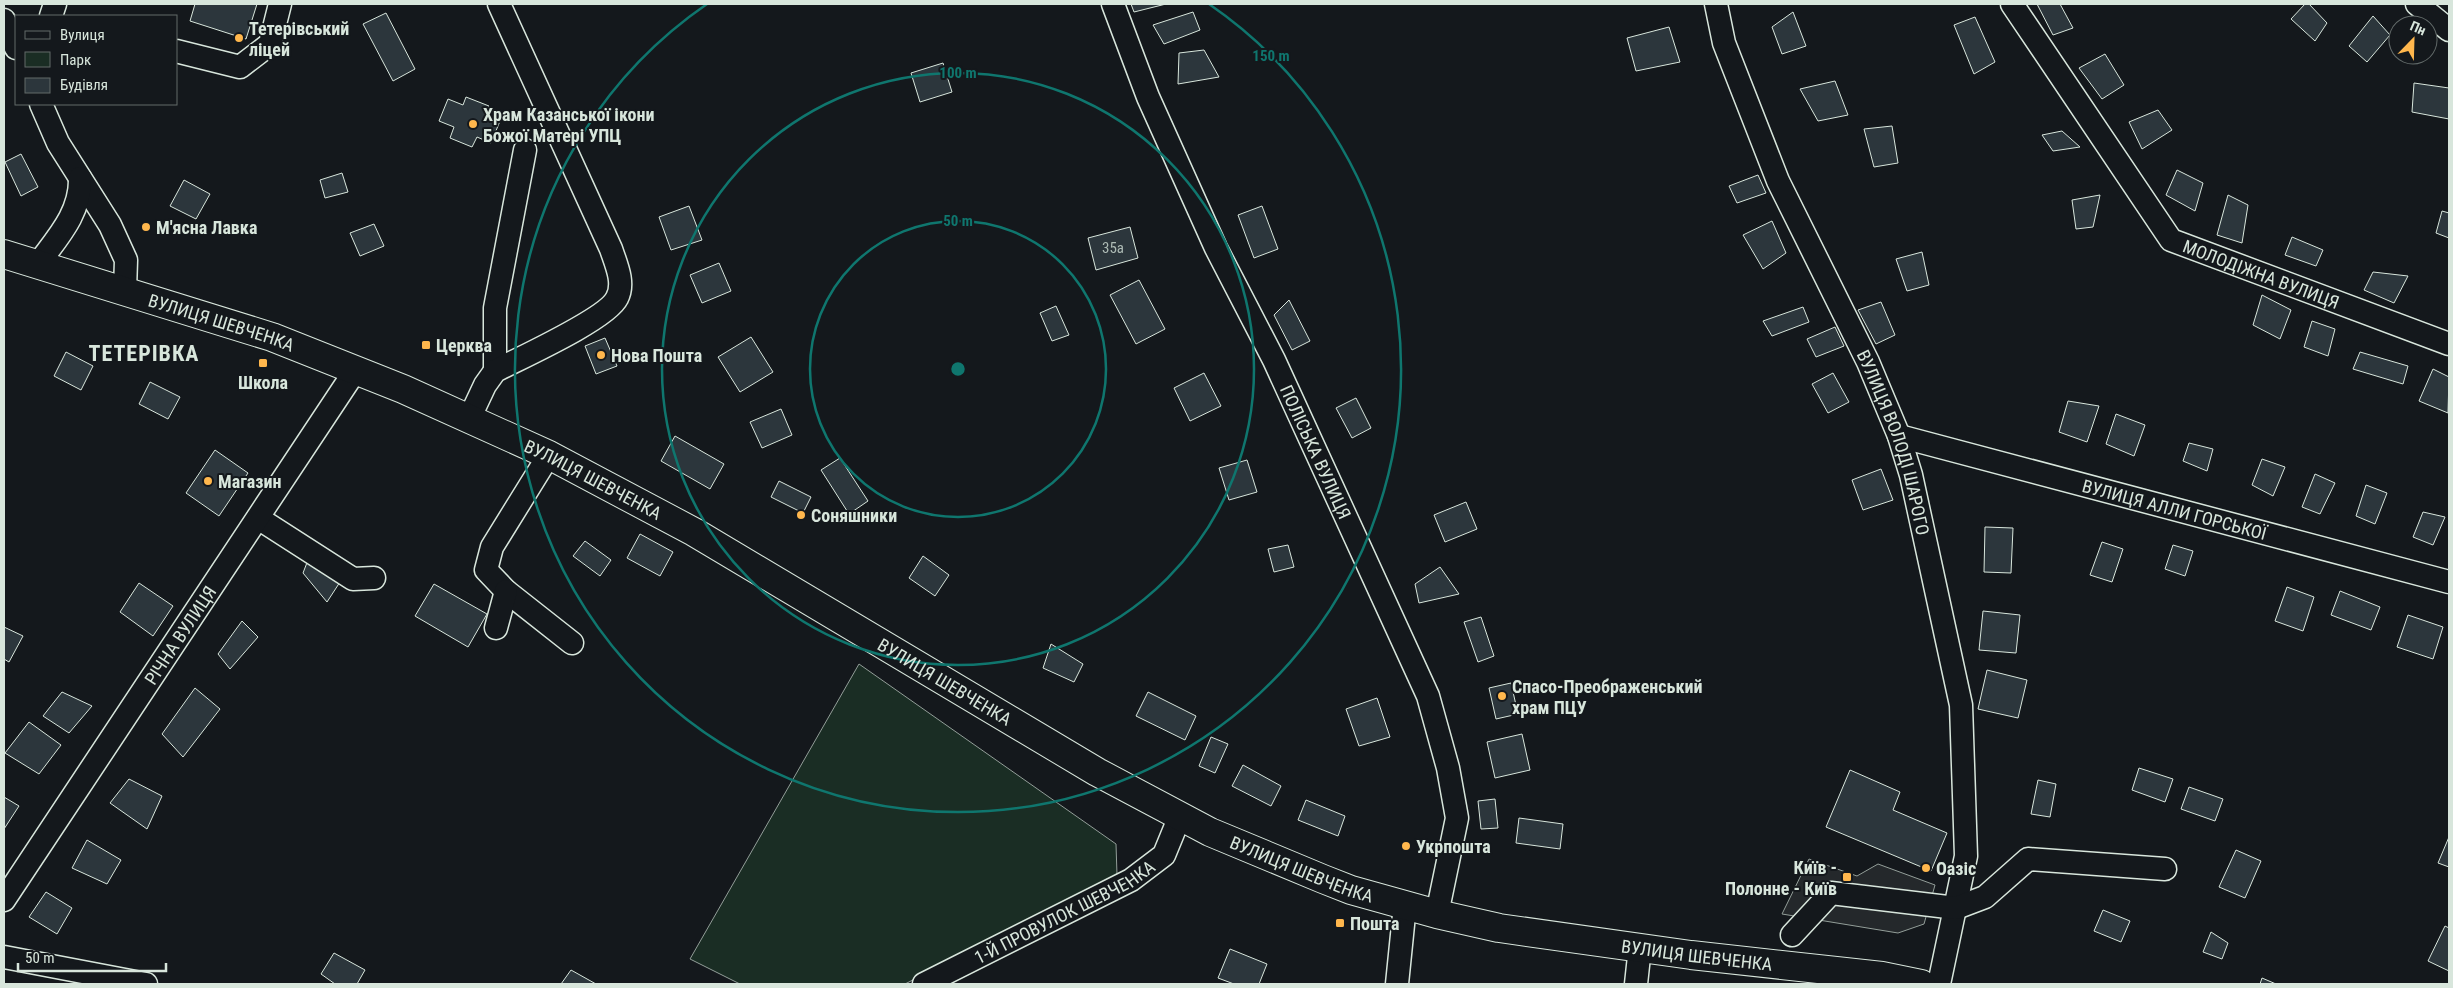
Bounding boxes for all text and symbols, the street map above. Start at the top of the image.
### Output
legend [15,15,178,105]
north arrow [2388,15,2438,65]
place label: Тетерівський ліцей [249,18,349,60]
text: Пн [2408,18,2428,38]
text: Вулиця [60,26,105,44]
marker: Тетерівський ліцей [233,32,245,44]
text: 150 m [1252,47,1290,65]
text: Парк [60,51,91,69]
text: 100 m [939,64,977,82]
text: Будівля [60,76,108,94]
place label: Храм Казанської ікони Божої Матері УПЦ [483,104,654,146]
marker: Храм Казанської ікони Божої Матері УПЦ [467,118,479,130]
text: 50 m [943,212,973,230]
place label: М'ясна Лавка [156,217,257,238]
marker: М'ясна Лавка [140,221,152,233]
street label: МОЛОДІЖНА ВУЛИЦЯ [2180,235,2342,313]
house number: 35а [1102,239,1124,257]
street label: ВУЛИЦЯ ШЕВЧЕНКА [146,289,298,356]
place label: Церква [436,335,492,356]
marker: Церква [420,339,432,351]
district label: ТЕТЕРІВКА [88,341,200,366]
place label: Нова Пошта [611,345,702,366]
street label: ВУЛИЦЯ ВОЛОДІ ШАРОГО [1853,346,1934,537]
marker: Нова Пошта [595,349,607,361]
marker: Школа [257,357,269,369]
centre of rings [949,360,967,378]
place label: Школа [238,372,288,393]
street label: ПОЛІСЬКА ВУЛИЦЯ [1276,381,1356,522]
street label: ВУЛИЦЯ ШЕВЧЕНКА [521,435,666,524]
place label: Магазин [218,471,281,492]
marker: Магазин [202,475,214,487]
street label: ВУЛИЦЯ АЛЛИ ГОРСЬКОЇ [2080,475,2270,544]
place label: Соняшники [811,505,897,526]
marker: Соняшники [795,509,807,521]
street label: РІЧНА ВУЛИЦЯ [140,582,220,688]
street label: ВУЛИЦЯ ШЕВЧЕНКА [874,634,1016,730]
place label: Спасо-Преображенський храм ПЦУ [1512,676,1702,718]
marker: Спасо-Преображенський храм ПЦУ [1496,690,1508,702]
street label: ВУЛИЦЯ ШЕВЧЕНКА [1227,831,1376,906]
place label: Укрпошта [1416,836,1491,857]
marker: Укрпошта [1400,840,1412,852]
street label: 1-Й ПРОВУЛОК ШЕВЧЕНКА [971,855,1159,968]
place label: Київ - Полонне - Київ [1725,857,1837,899]
place label: Оазіс [1936,858,1976,879]
marker: Оазіс [1920,862,1932,874]
marker: Київ - Полонне - Київ [1841,871,1853,883]
place label: Пошта [1350,913,1400,934]
marker: Пошта [1334,917,1346,929]
street label: ВУЛИЦЯ ШЕВЧЕНКА [1620,935,1774,974]
scale bar [18,940,165,972]
text: 50 m [25,949,55,967]

